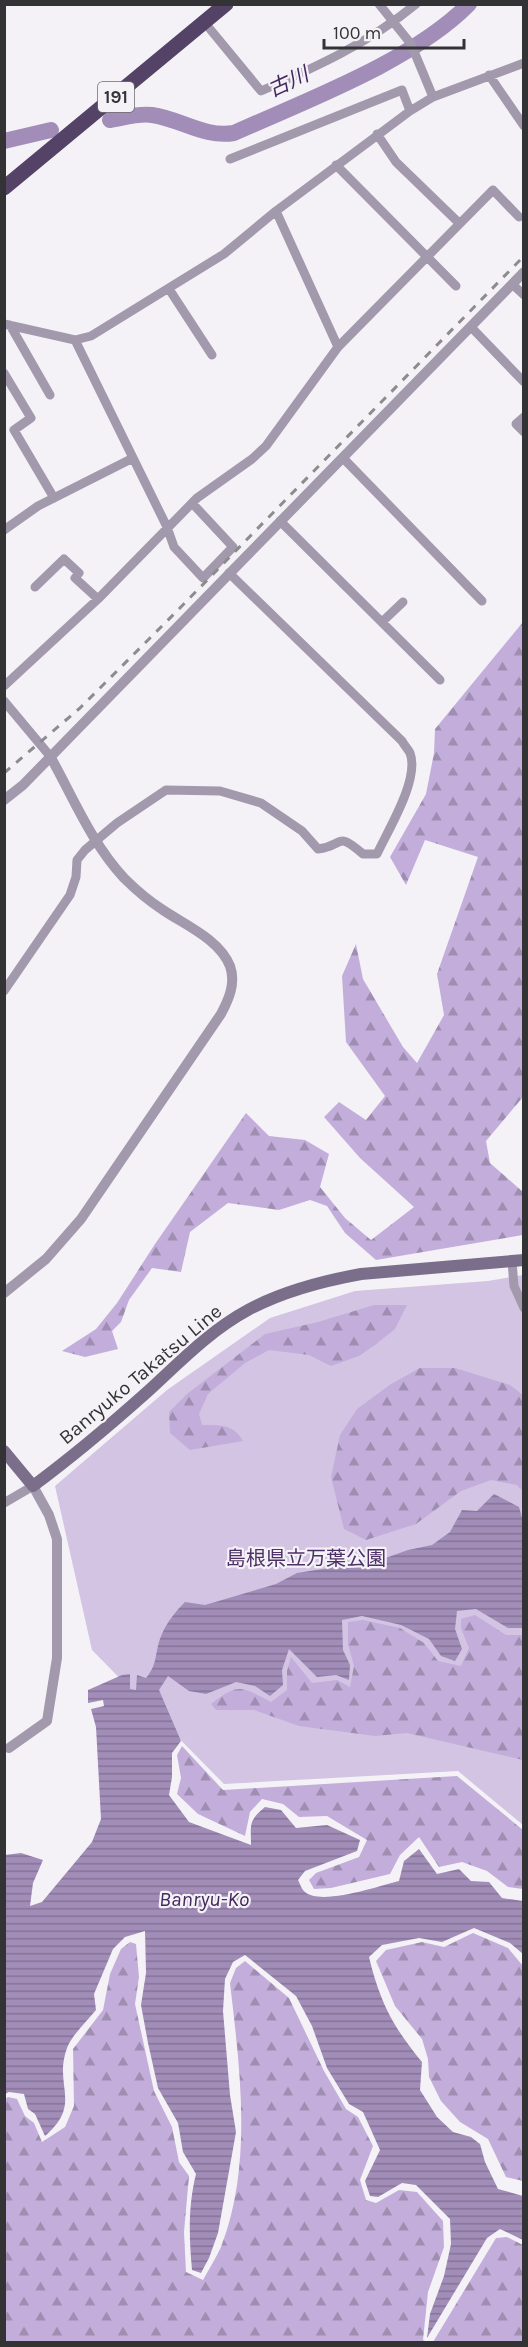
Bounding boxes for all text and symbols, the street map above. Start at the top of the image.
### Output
scale bar [324,12,464,50]
text: 100 m [333,22,381,44]
water label: 古川 [264,61,314,102]
road number: 191 [98,82,134,112]
street label: Banryuko Takatsu Line [54,1300,226,1449]
park label: 島根県立万葉公園 [226,1547,386,1570]
water label: Banryu-Ko [159,1887,250,1911]

